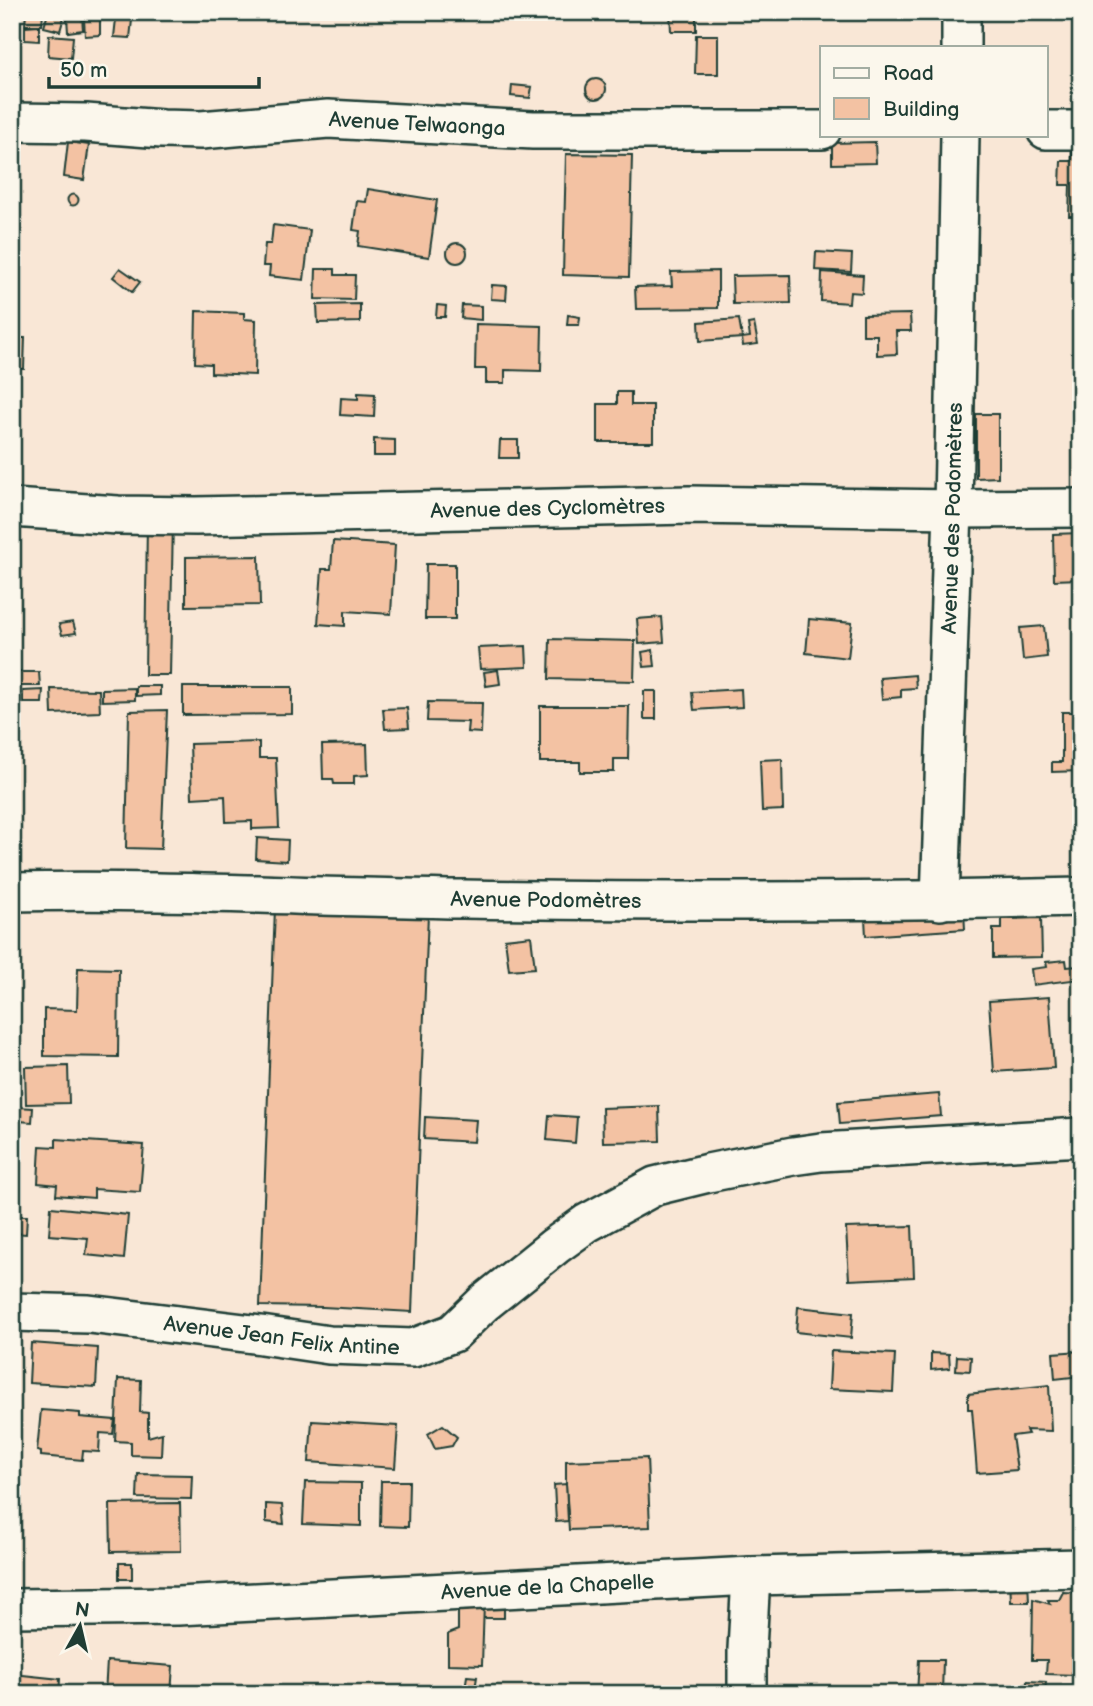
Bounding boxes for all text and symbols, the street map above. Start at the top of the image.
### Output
scale bar [49,46,259,90]
legend [820,46,1048,136]
text: 50 m [60,58,107,83]
text: Road [883,61,934,86]
text: Building [883,97,959,122]
street label: Avenue Telwaonga [328,107,506,141]
street label: Avenue des Podomètres [936,402,967,634]
street label: Avenue des Cyclomètres [430,493,665,523]
street label: Avenue Podomètres [450,886,641,913]
street label: Avenue Jean Felix Antine [162,1311,400,1360]
street label: Avenue de la Chapelle [440,1569,655,1605]
north arrow [46,1590,116,1660]
text: N [73,1598,91,1623]

